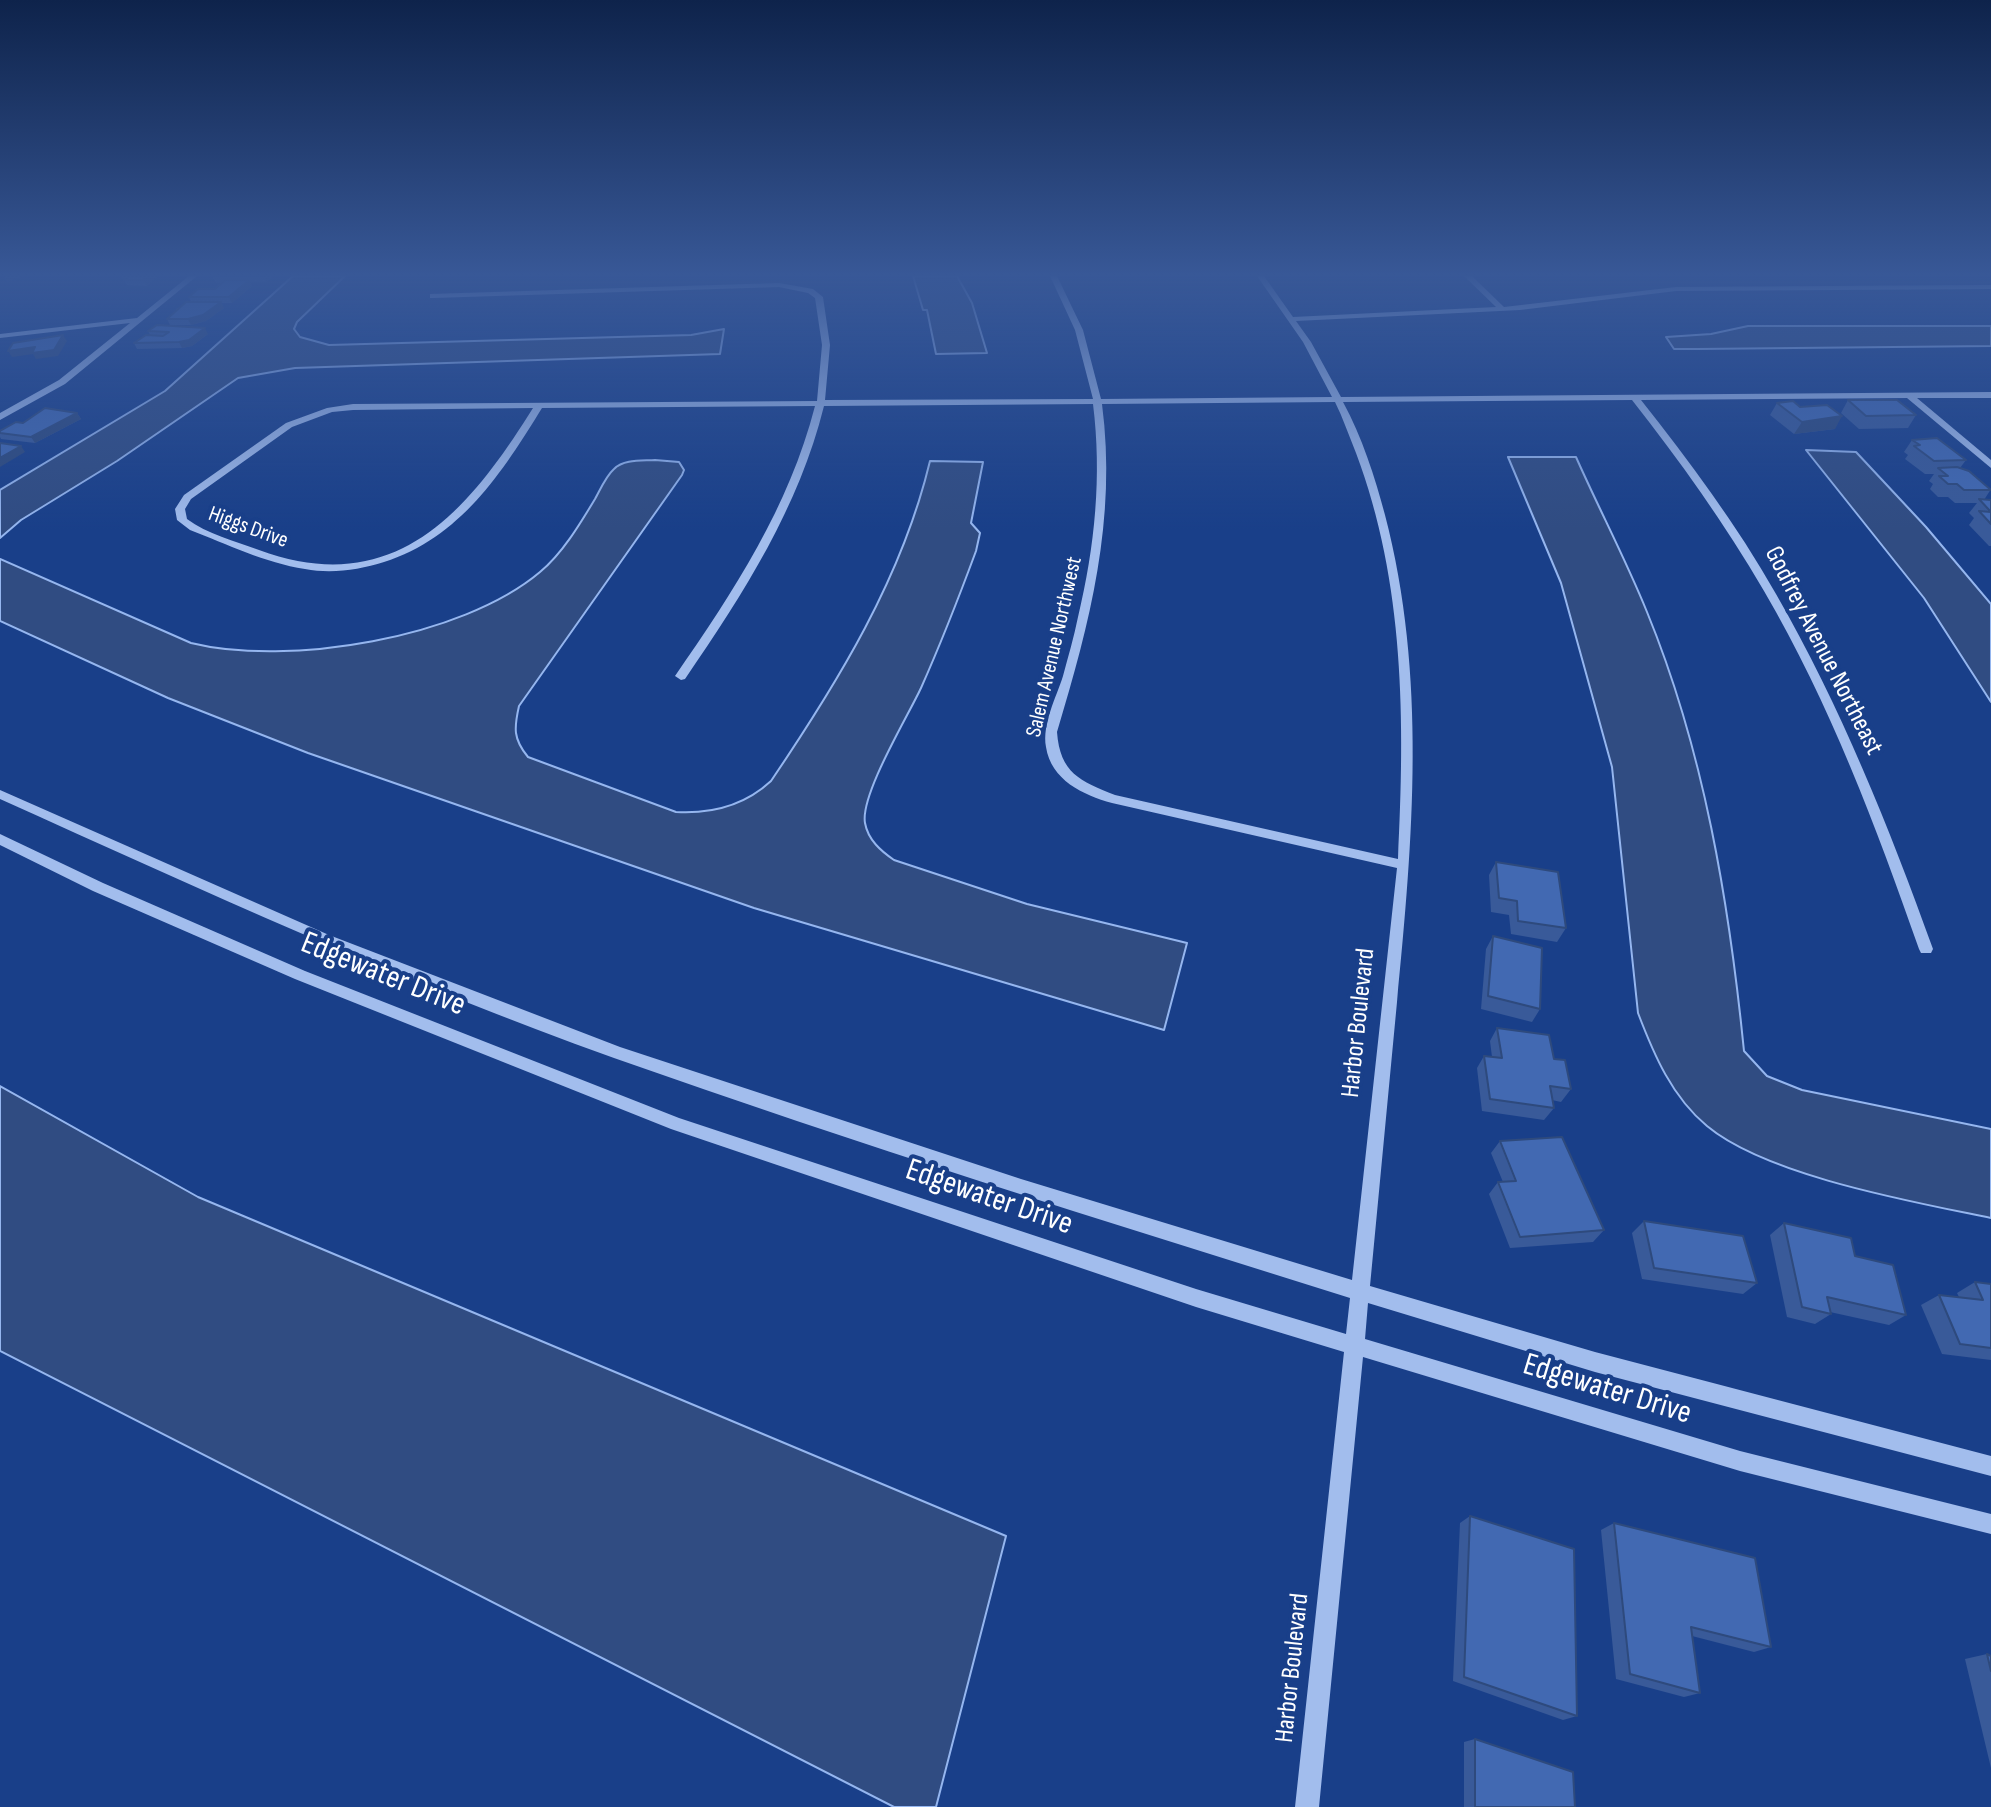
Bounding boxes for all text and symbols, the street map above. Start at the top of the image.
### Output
street label: Higgs Drive [205,501,291,555]
street label: Godfrey Avenue Northeast [1757,541,1889,761]
street label: Salem Avenue Northwest [1021,554,1089,740]
street label: Edgewater Drive [295,925,471,1025]
street label: Harbor Boulevard [1336,947,1382,1099]
street label: Edgewater Drive [900,1152,1078,1244]
street label: Edgewater Drive [1518,1346,1696,1434]
street label: Harbor Boulevard [1270,1592,1316,1744]

